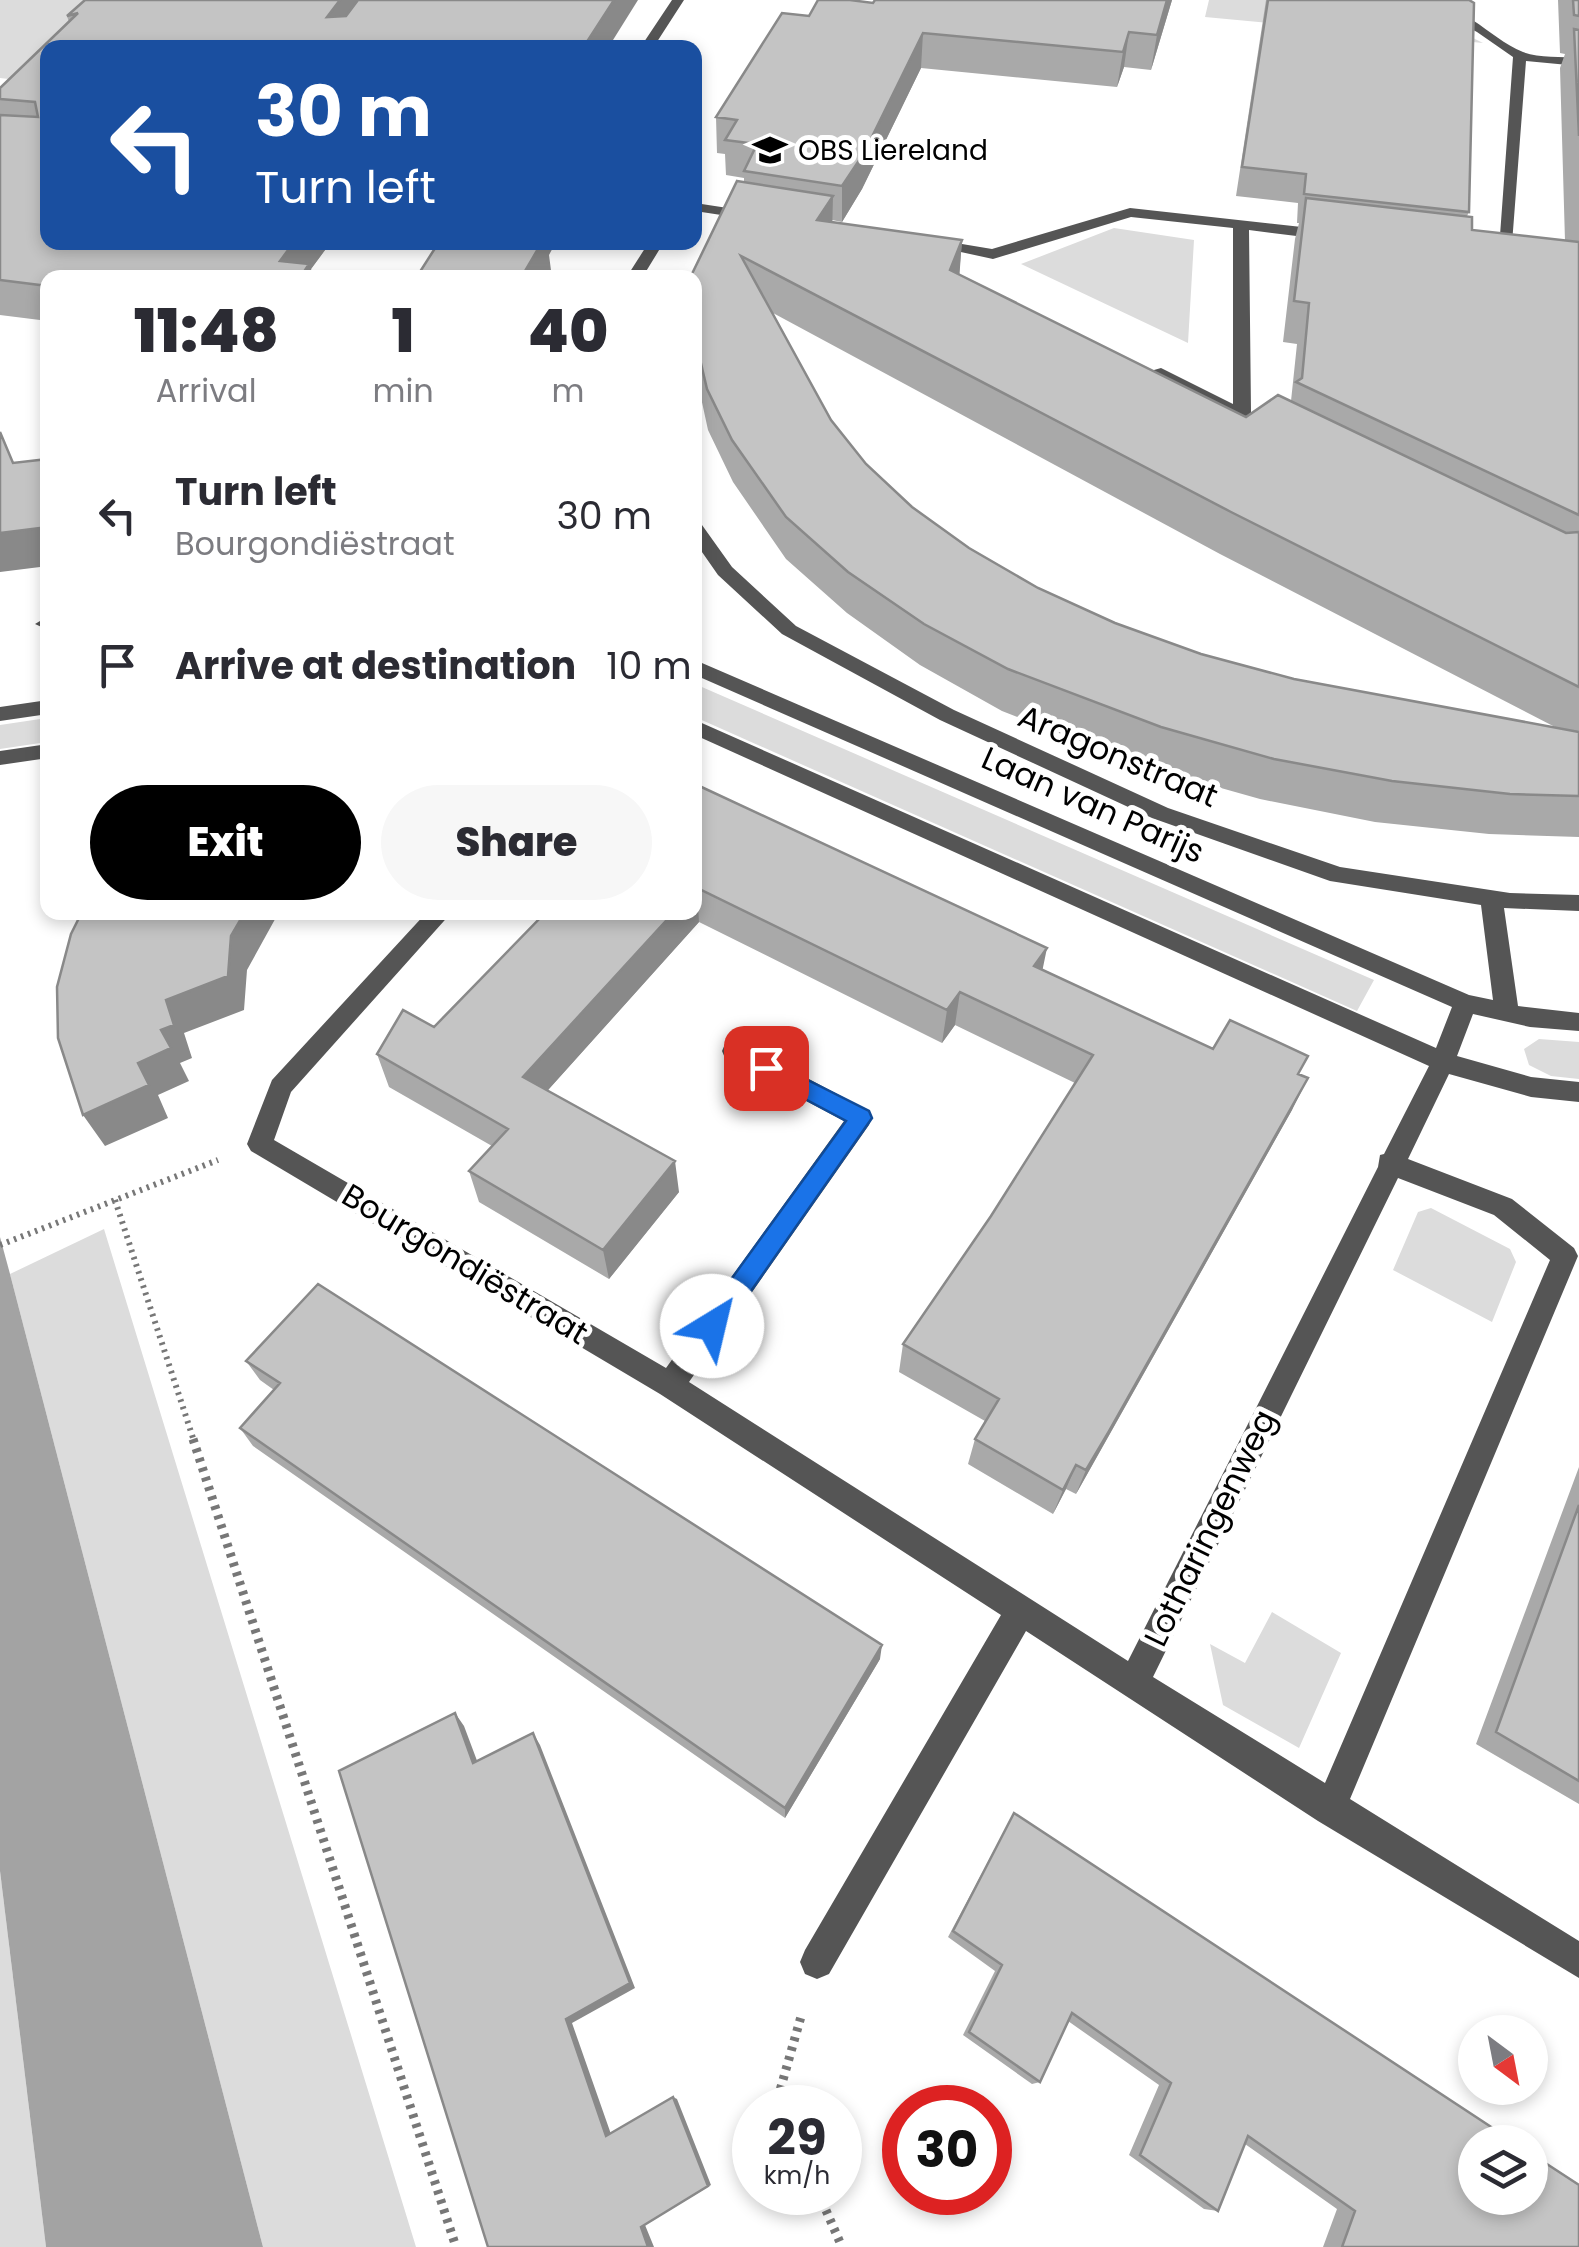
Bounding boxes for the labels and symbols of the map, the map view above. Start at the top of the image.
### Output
school or university icon: OBS Liereland [751,131,789,169]
place label: OBS Liereland [798,131,988,170]
street label: Aragonstraat [1011,693,1225,818]
street label: Laan van Parijs [975,735,1212,874]
pin [724,1026,809,1111]
street label: Bourgondiëstraat [334,1172,597,1355]
position arrow [660,1274,764,1378]
street label: Lotharingenweg [1133,1402,1286,1654]
north arrow [1458,2015,1548,2105]
speed limit sign: 30 [882,2085,1012,2215]

